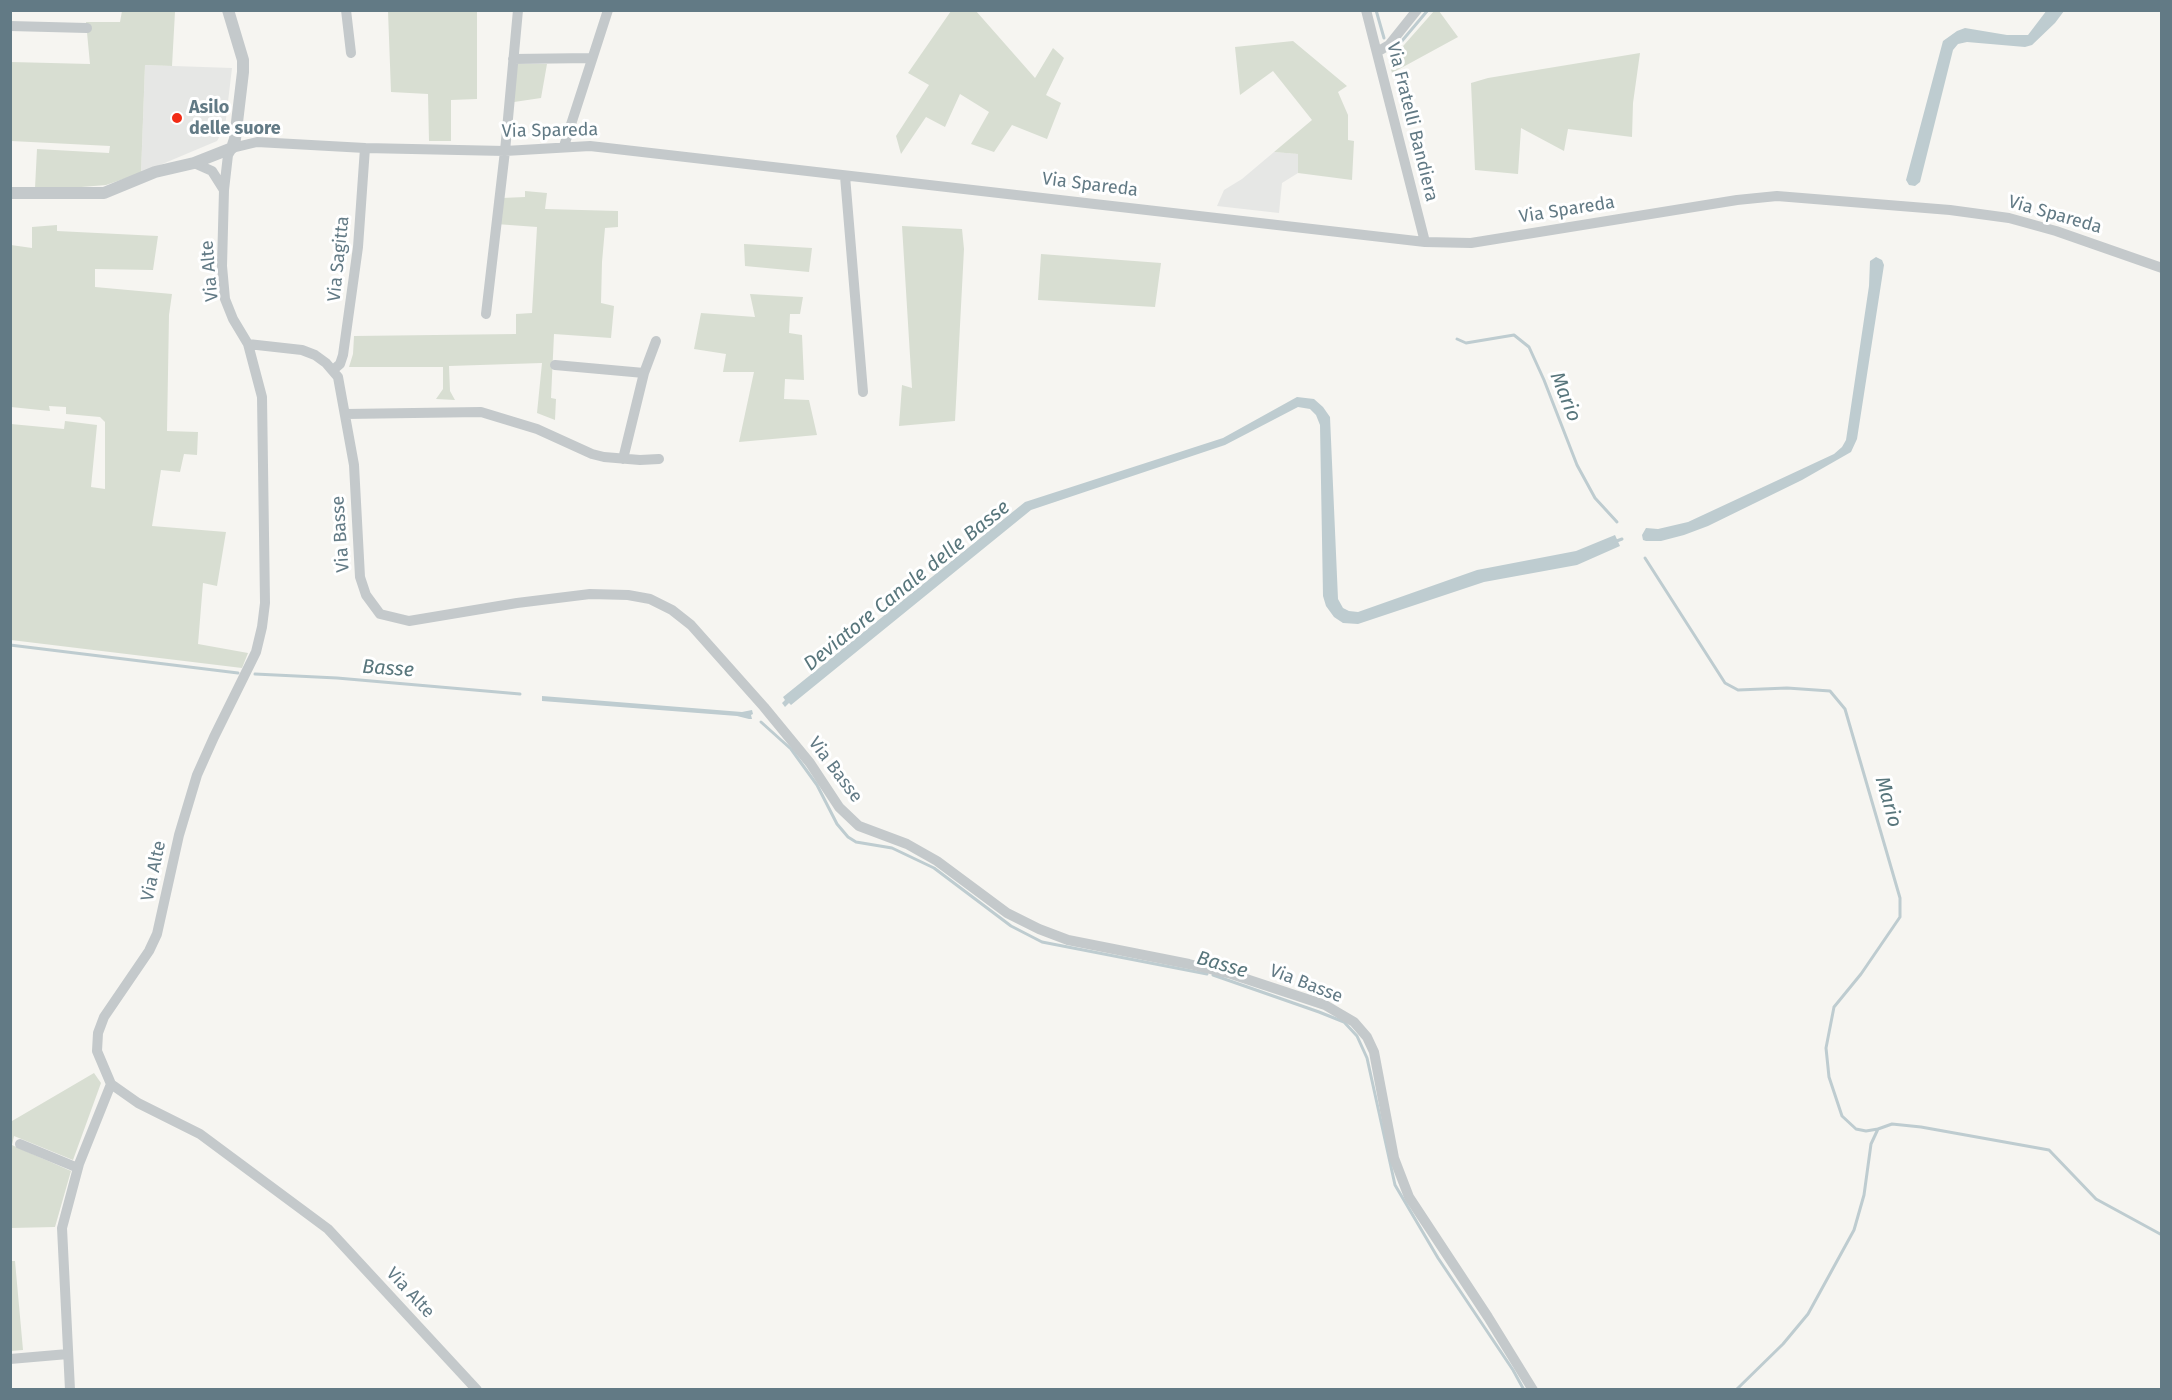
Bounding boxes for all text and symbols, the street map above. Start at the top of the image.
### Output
street label: Via Fratelli Bandiera [1382,40,1442,204]
place label: Asilo delle suore [189,97,281,140]
marker: Asilo delle suore [170,111,184,125]
street label: Via Spareda [502,119,598,143]
street label: Via Spareda [1041,168,1139,202]
street label: Via Spareda [2006,191,2104,239]
street label: Via Spareda [1518,192,1616,228]
street label: Via Sagitta [324,215,354,303]
street label: Via Alte [197,240,223,302]
water label: Mario [1544,369,1586,425]
street label: Via Basse [328,495,354,573]
water label: Deviatore Canale delle Basse [799,496,1015,676]
water label: Basse [361,655,415,683]
street label: Via Basse [803,733,867,807]
water label: Mario [1869,774,1907,830]
street label: Via Alte [137,839,171,903]
water label: Basse [1194,946,1250,984]
street label: Via Basse [1266,960,1346,1008]
street label: Via Alte [381,1263,439,1323]

